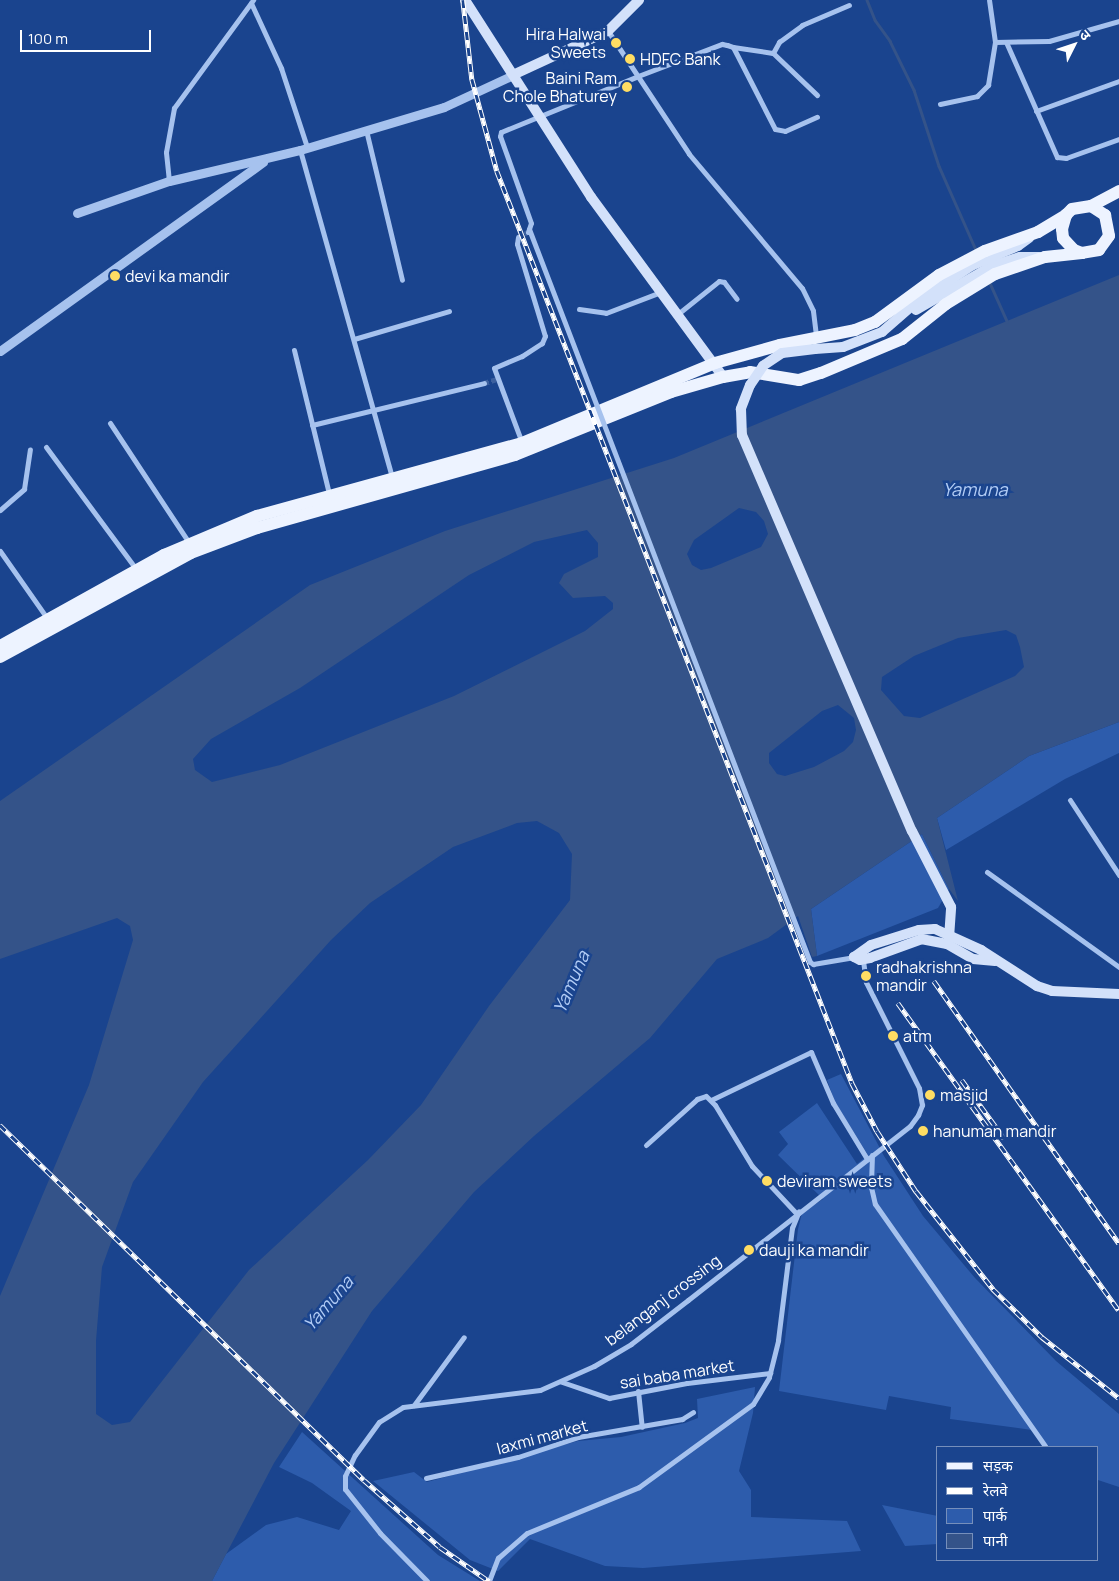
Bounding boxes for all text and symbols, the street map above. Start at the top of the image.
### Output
scale bar [22,20,154,52]
north arrow [1049,20,1099,70]
place label: Hira Halwai Sweets [526,24,606,62]
text: उ [1076,25,1096,44]
text: 100 m [28,28,68,49]
marker: Hira Halwai Sweets [610,37,622,49]
place label: HDFC Bank [640,49,721,69]
marker: HDFC Bank [624,53,636,65]
place label: Baini Ram Chole Bhaturey [503,68,617,106]
marker: Baini Ram Chole Bhaturey [621,81,633,93]
place label: devi ka mandir [125,266,229,286]
marker: devi ka mandir [109,270,121,282]
water label: Yamuna [942,478,1008,500]
water label: Yamuna [548,948,594,1016]
place label: radhakrishna mandir [876,957,972,995]
marker: radhakrishna mandir [860,970,872,982]
place label: atm [903,1026,932,1046]
marker: atm [887,1030,899,1042]
place label: masjid [940,1085,988,1105]
marker: masjid [924,1089,936,1101]
place label: hanuman mandir [933,1121,1056,1141]
marker: hanuman mandir [917,1125,929,1137]
place label: deviram sweets [777,1171,892,1191]
marker: deviram sweets [761,1175,773,1187]
place label: dauji ka mandir [759,1240,869,1260]
marker: dauji ka mandir [743,1244,755,1256]
street label: belanganj crossing [602,1250,724,1350]
water label: Yamuna [298,1271,358,1335]
street label: sai baba market [618,1355,736,1393]
street label: laxmi market [494,1416,590,1458]
legend [936,1446,1099,1561]
text: सड़क [983,1455,1013,1476]
text: रेलवे [983,1480,1008,1501]
text: पार्क [983,1505,1007,1526]
text: पानी [983,1530,1008,1551]

